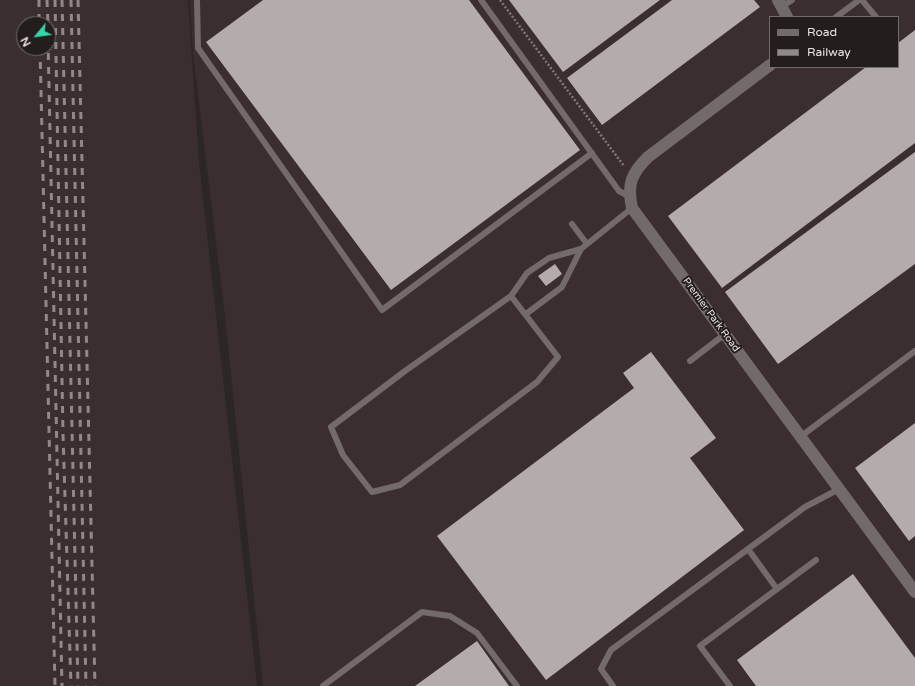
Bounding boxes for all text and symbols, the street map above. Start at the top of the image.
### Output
north arrow [16,16,56,56]
legend [769,16,899,68]
text: Road [807,25,837,39]
text: N [18,35,34,49]
text: Railway [807,45,851,59]
street label: Premier Park Road [680,276,742,354]

